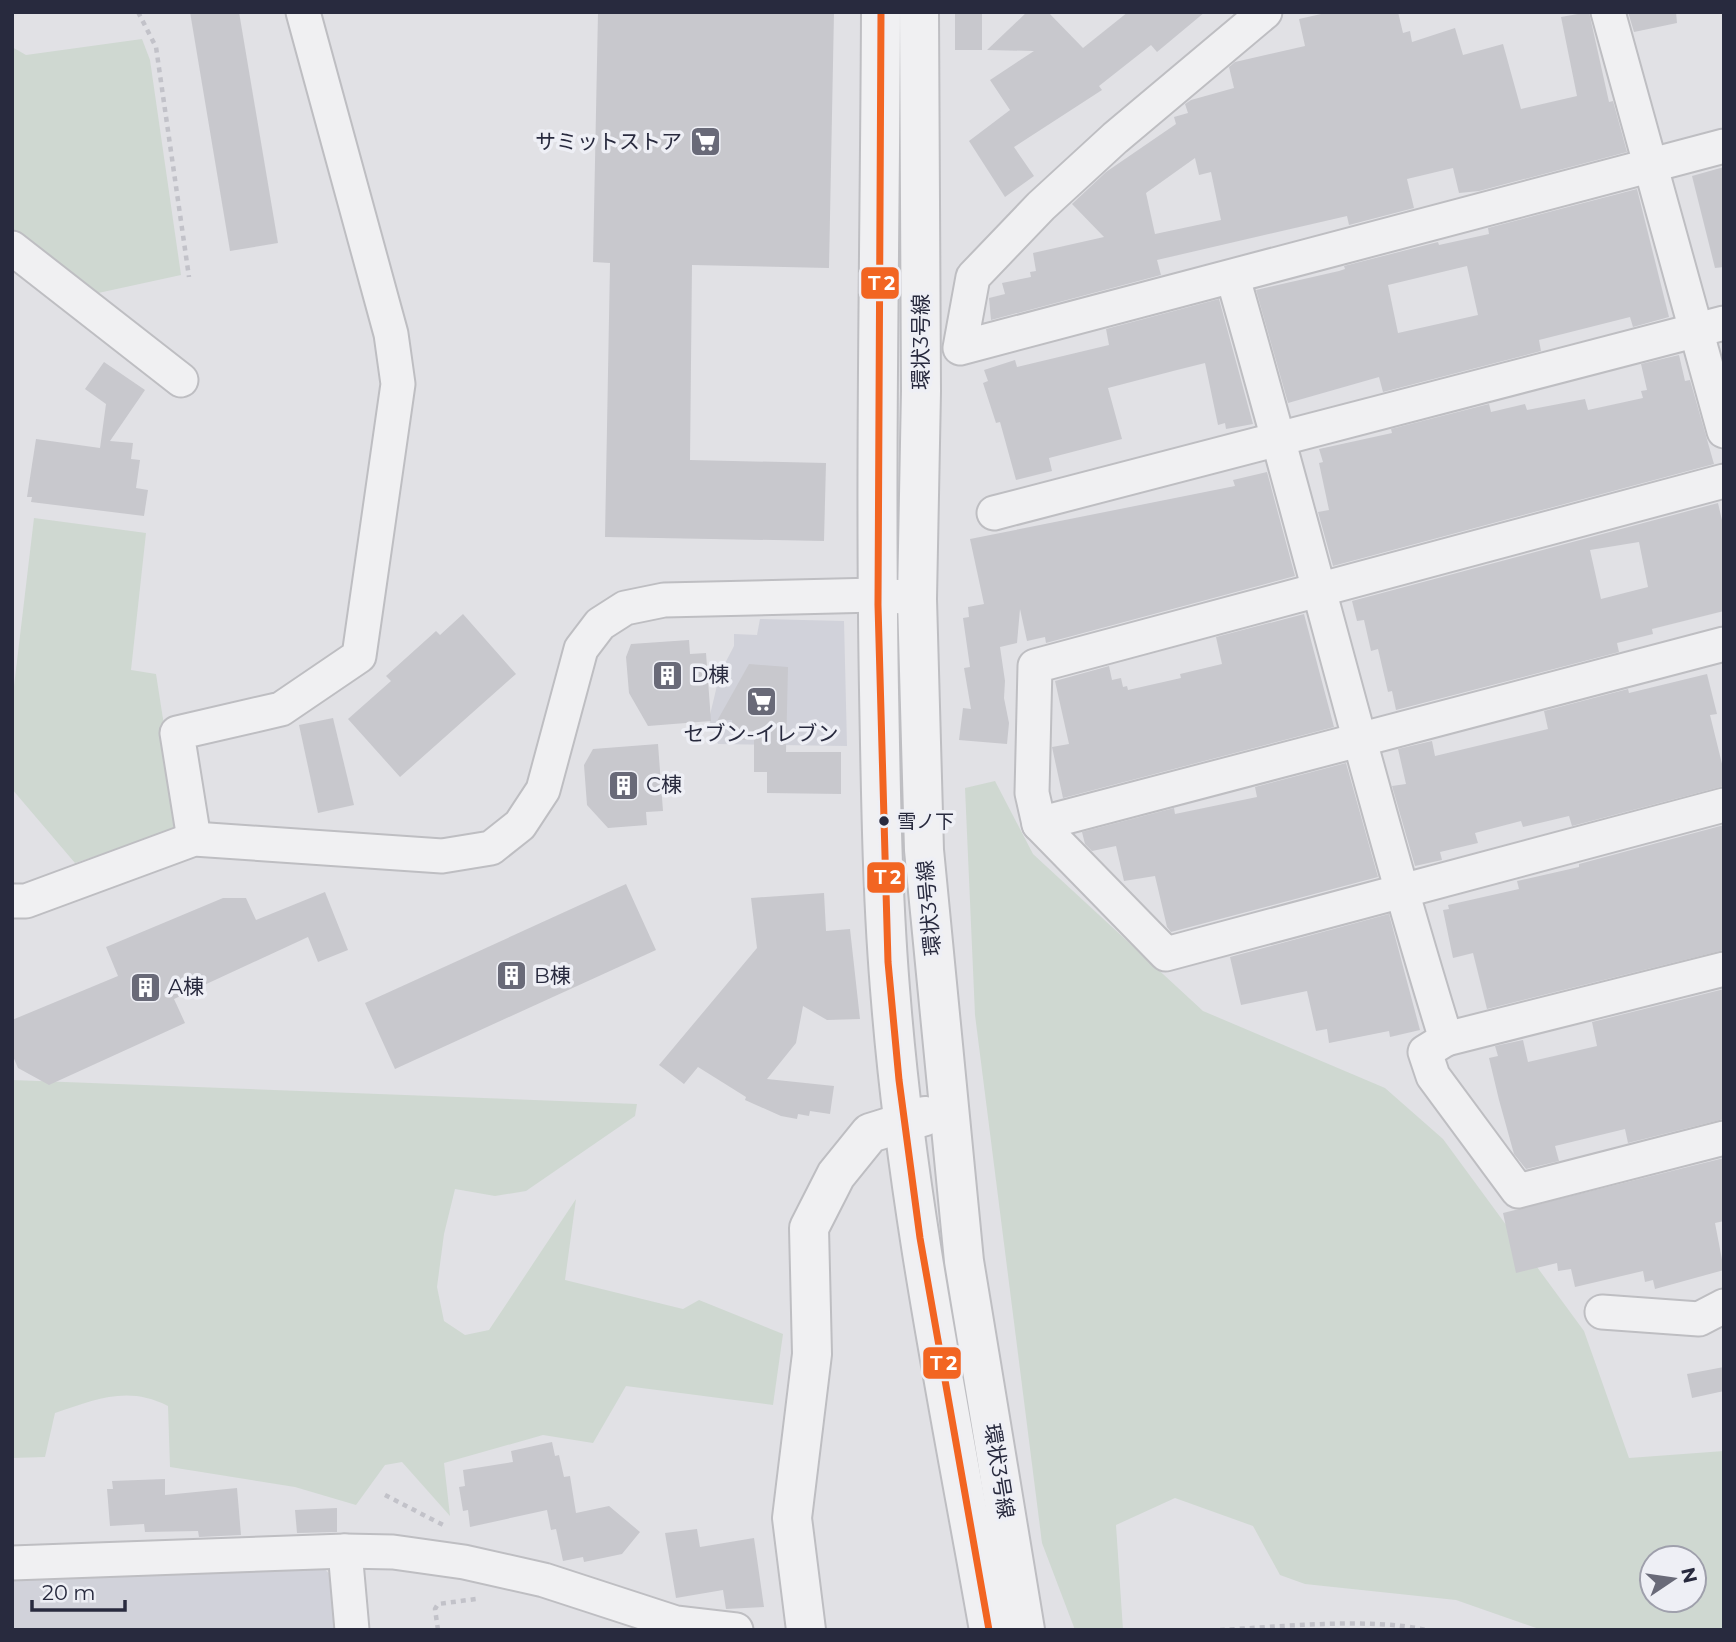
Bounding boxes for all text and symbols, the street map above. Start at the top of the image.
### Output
supermarket icon: サミットストア [688,125,722,159]
place label: サミットストア [535,129,682,154]
line badge: Ｔ2 [860,266,900,300]
text: Ｔ2 [865,272,895,295]
street label: 環状3号線 [908,294,933,390]
building icon: D棟 [651,658,685,692]
place label: D棟 [691,662,729,687]
supermarket icon: セブン-イレブン [744,685,778,719]
place label: セブン-イレブン [683,721,839,746]
building icon: C棟 [606,768,640,802]
place label: C棟 [646,772,682,797]
place label: 雪ノ下 [897,810,954,833]
marker: 雪ノ下 [877,814,891,828]
street label: 環状3号線 [912,859,945,957]
line badge: Ｔ2 [866,861,906,894]
text: Ｔ2 [871,866,901,889]
building icon: B棟 [494,959,528,993]
place label: B棟 [534,963,571,988]
building icon: A棟 [128,970,162,1004]
place label: A棟 [168,974,204,999]
line badge: Ｔ2 [922,1346,962,1380]
text: Ｔ2 [927,1352,957,1375]
street label: 環状3号線 [980,1422,1019,1520]
north arrow [1638,1544,1708,1614]
text: N [1676,1565,1702,1585]
scale bar [32,1568,124,1612]
text: 20 m [42,1580,96,1605]

